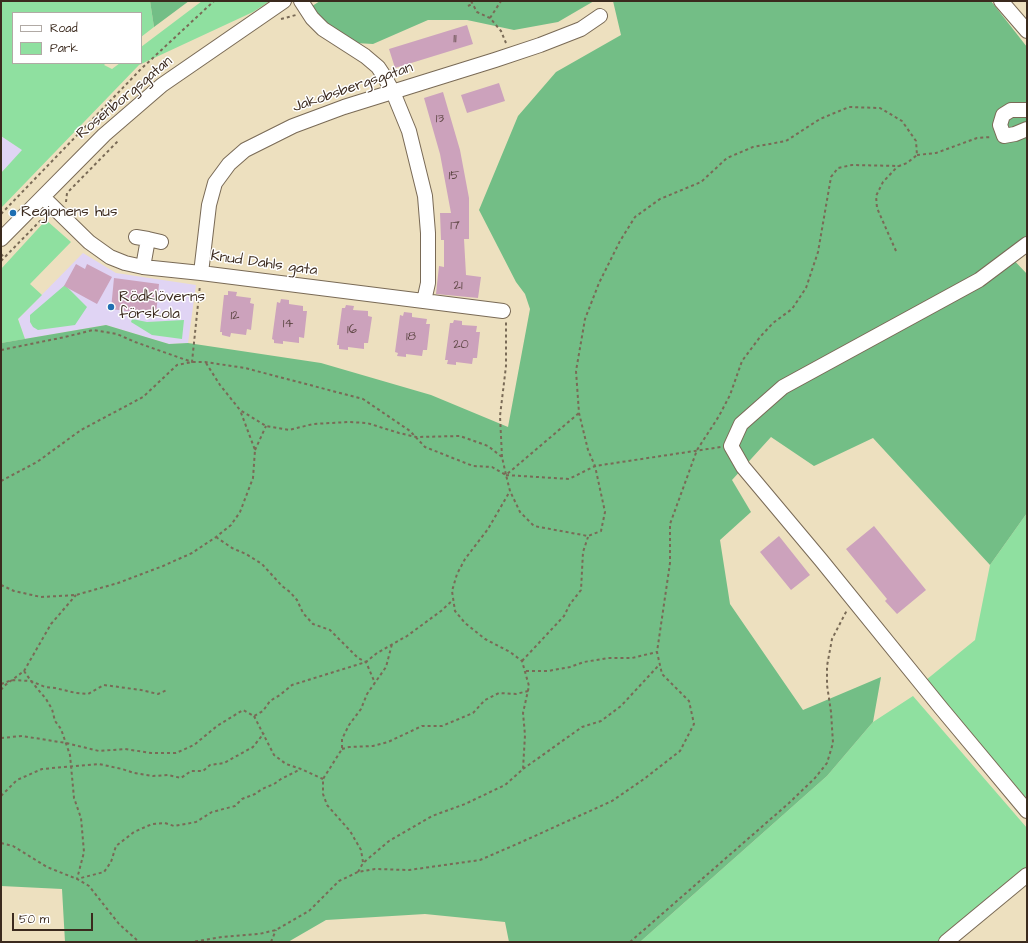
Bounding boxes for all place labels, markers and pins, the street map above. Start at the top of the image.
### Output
place label: Regionens hus [21,204,117,222]
marker: Regionens hus [8,208,18,218]
place label: Rödklöverns förskola [119,289,205,324]
marker: Rödklöverns förskola [106,302,116,312]

